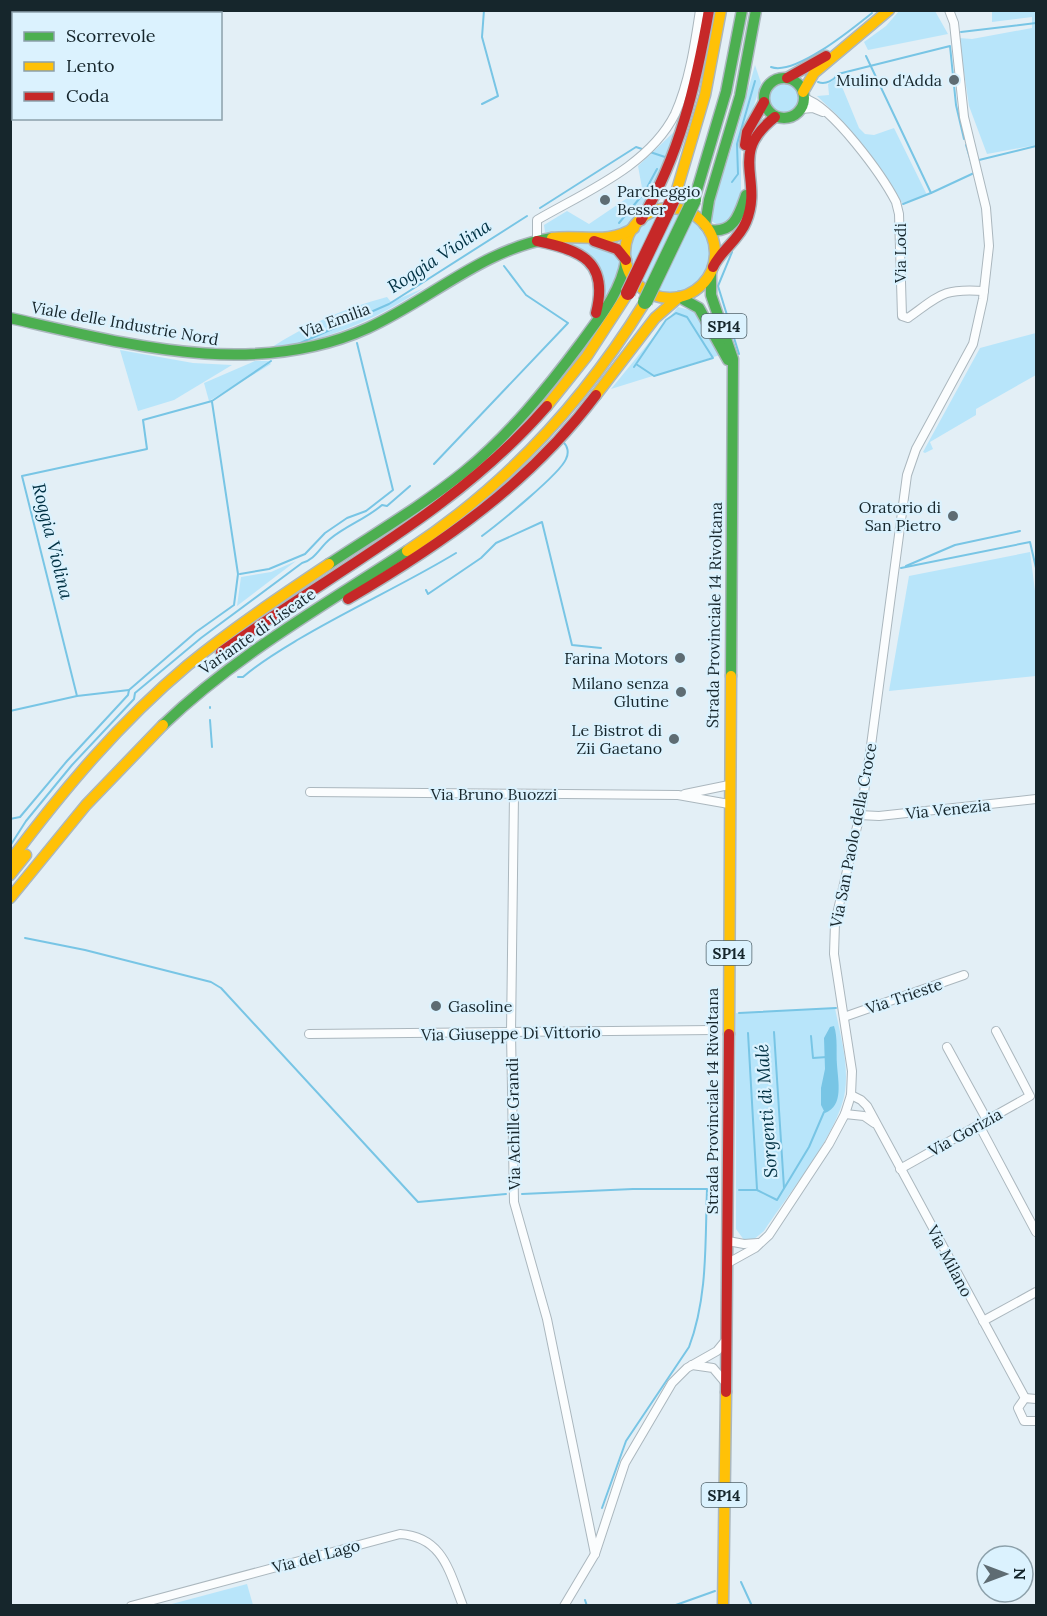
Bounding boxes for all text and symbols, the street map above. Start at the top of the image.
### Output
legend [12,12,222,120]
text: Scorrevole [66,24,156,47]
text: Lento [66,54,114,77]
place label: Mulino d'Adda [836,70,942,90]
marker: Mulino d'Adda [947,73,961,87]
text: Coda [66,84,109,107]
place label: Parcheggio Besser [617,181,700,219]
marker: Parcheggio Besser [598,193,612,207]
water label: Roggia Violina [383,214,495,298]
street label: Via Lodi [890,223,910,284]
street label: Viale delle Industrie Nord [29,297,221,349]
street label: Via Emilia [296,298,373,342]
road number: SP14 [702,314,746,338]
water label: Roggia Violina [28,481,79,601]
place label: Oratorio di San Pietro [859,497,941,535]
street label: Strada Provinciale 14 Rivoltana [702,502,726,728]
marker: Oratorio di San Pietro [946,509,960,523]
street label: Variante di Liscate [194,583,319,679]
place label: Farina Motors [564,648,668,668]
marker: Farina Motors [673,651,687,665]
place label: Milano senza Glutine [572,673,669,711]
marker: Milano senza Glutine [674,685,688,699]
place label: Le Bistrot di Zii Gaetano [571,720,662,758]
marker: Le Bistrot di Zii Gaetano [667,732,681,746]
street label: Via San Paolo della Croce [825,741,881,930]
street label: Via Bruno Buozzi [430,784,557,804]
street label: Via Venezia [904,795,991,823]
road number: SP14 [706,941,752,965]
street label: Via Trieste [862,973,945,1019]
street label: Strada Provinciale 14 Rivoltana [702,988,722,1214]
place label: Gasoline [448,996,513,1016]
marker: Gasoline [429,999,443,1013]
street label: Via Giuseppe Di Vittorio [420,1021,601,1045]
water label: Sorgenti di Malé [750,1043,782,1179]
street label: Via Achille Grandi [502,1058,524,1191]
street label: Via Gorizia [924,1104,1005,1161]
street label: Via Milano [922,1221,977,1300]
road number: SP14 [702,1483,746,1507]
street label: Via del Lago [269,1535,362,1578]
north arrow [975,1544,1035,1604]
text: N [1010,1568,1030,1580]

